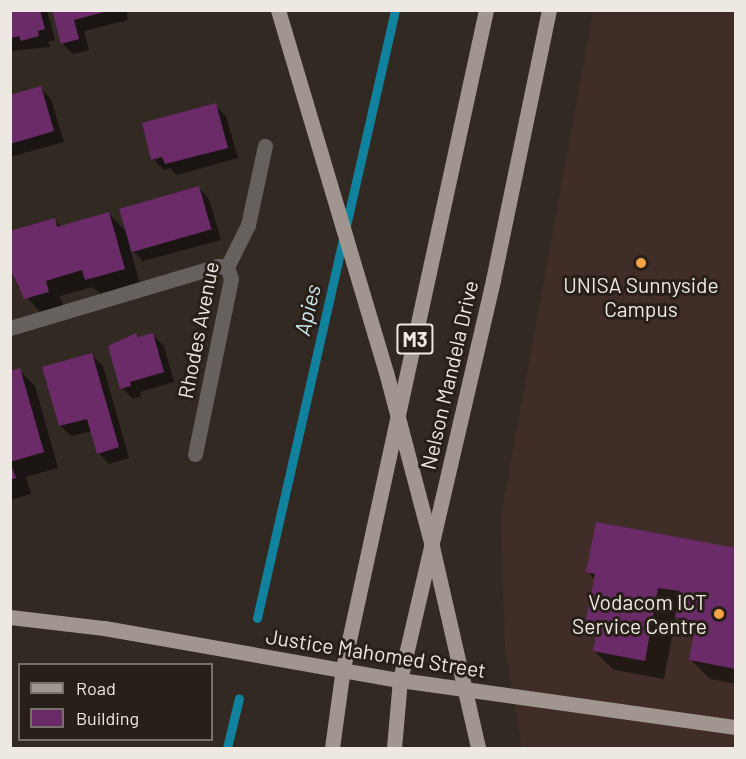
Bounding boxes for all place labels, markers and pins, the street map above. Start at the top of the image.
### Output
marker: UNISA Sunnyside Campus [634,256,648,270]
place label: UNISA Sunnyside Campus [563,272,719,322]
place label: Vodacom ICT Service Centre [572,589,707,639]
marker: Vodacom ICT Service Centre [712,607,726,621]

